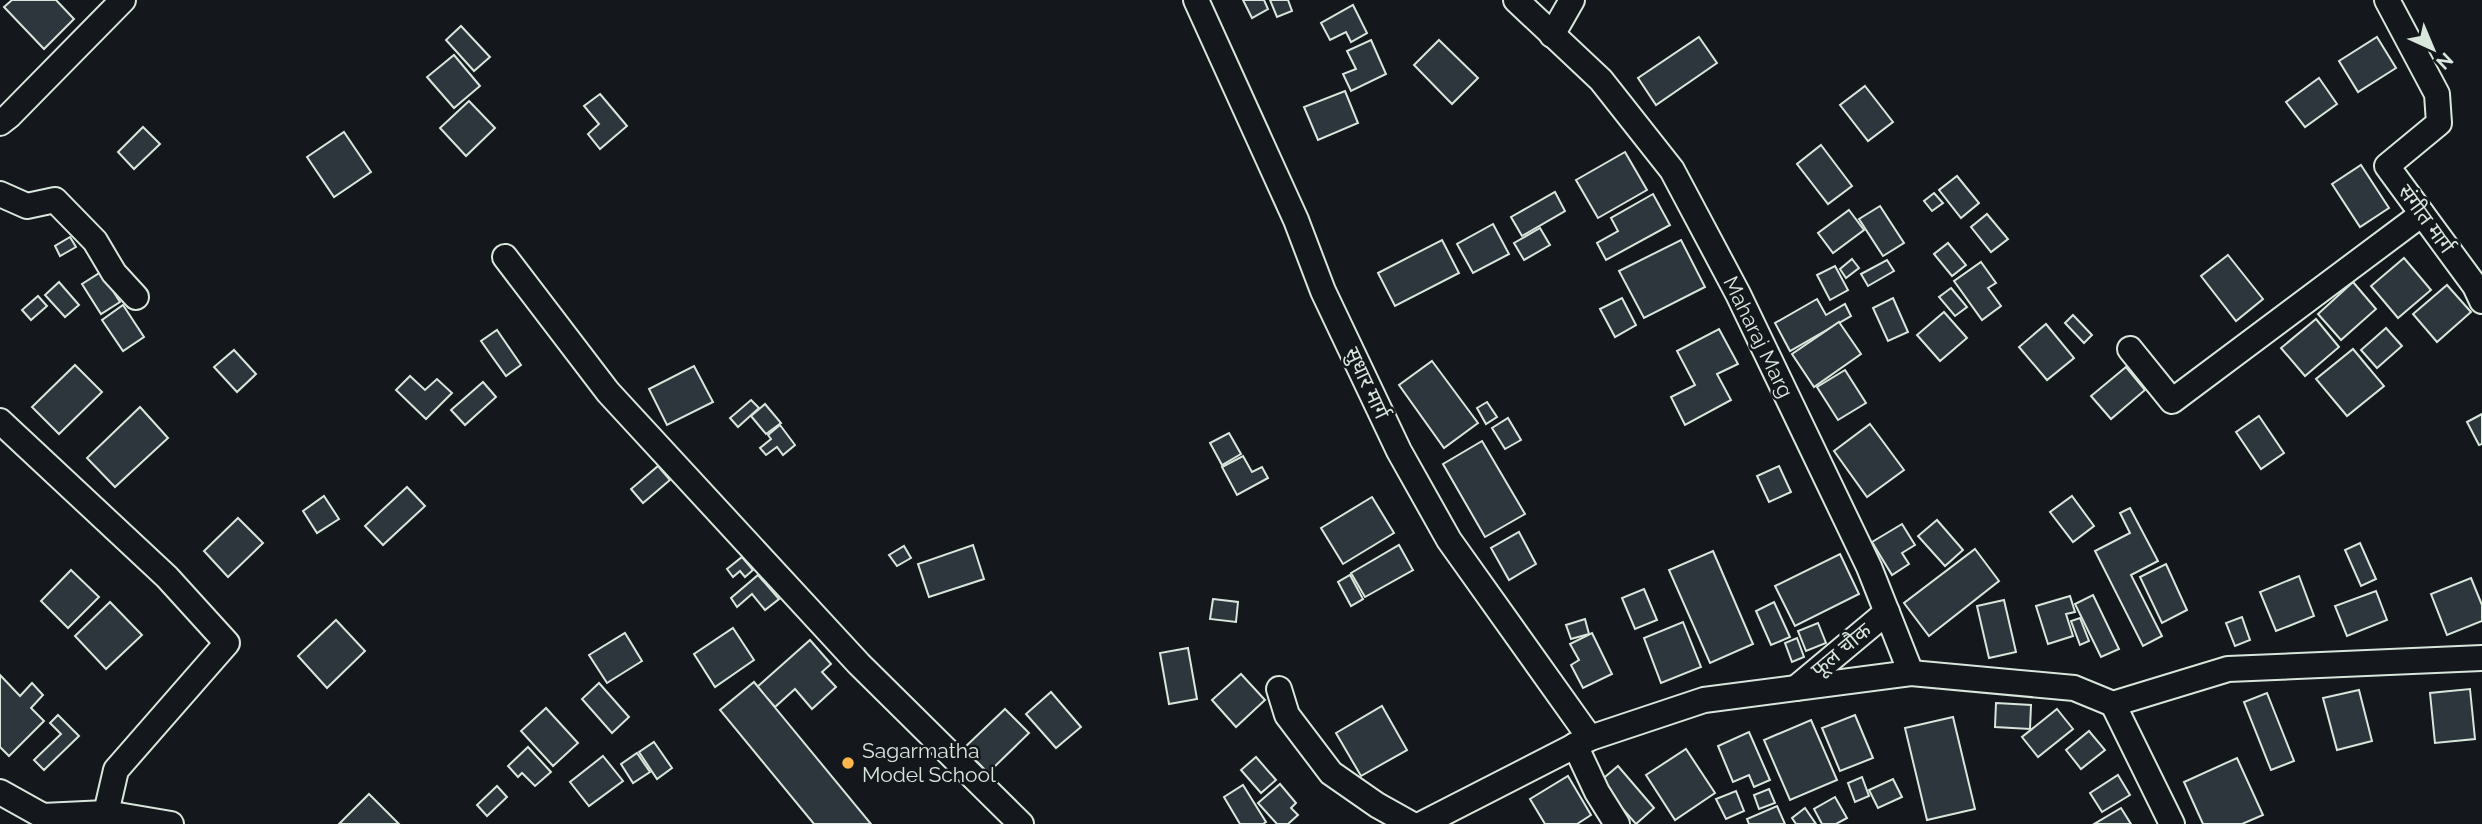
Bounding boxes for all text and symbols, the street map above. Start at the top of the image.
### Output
north arrow [2398,14,2468,84]
text: N [2432,48,2458,74]
street label: संगीत मार्ग [2393,180,2460,259]
street label: Maharaj Marg [1718,272,1799,402]
street label: सुधार मार्ग [1339,343,1395,424]
street label: फूल चौक [1806,617,1877,683]
place label: Sagarmatha Model School [862,738,996,787]
marker: Sagarmatha Model School [840,755,856,771]

